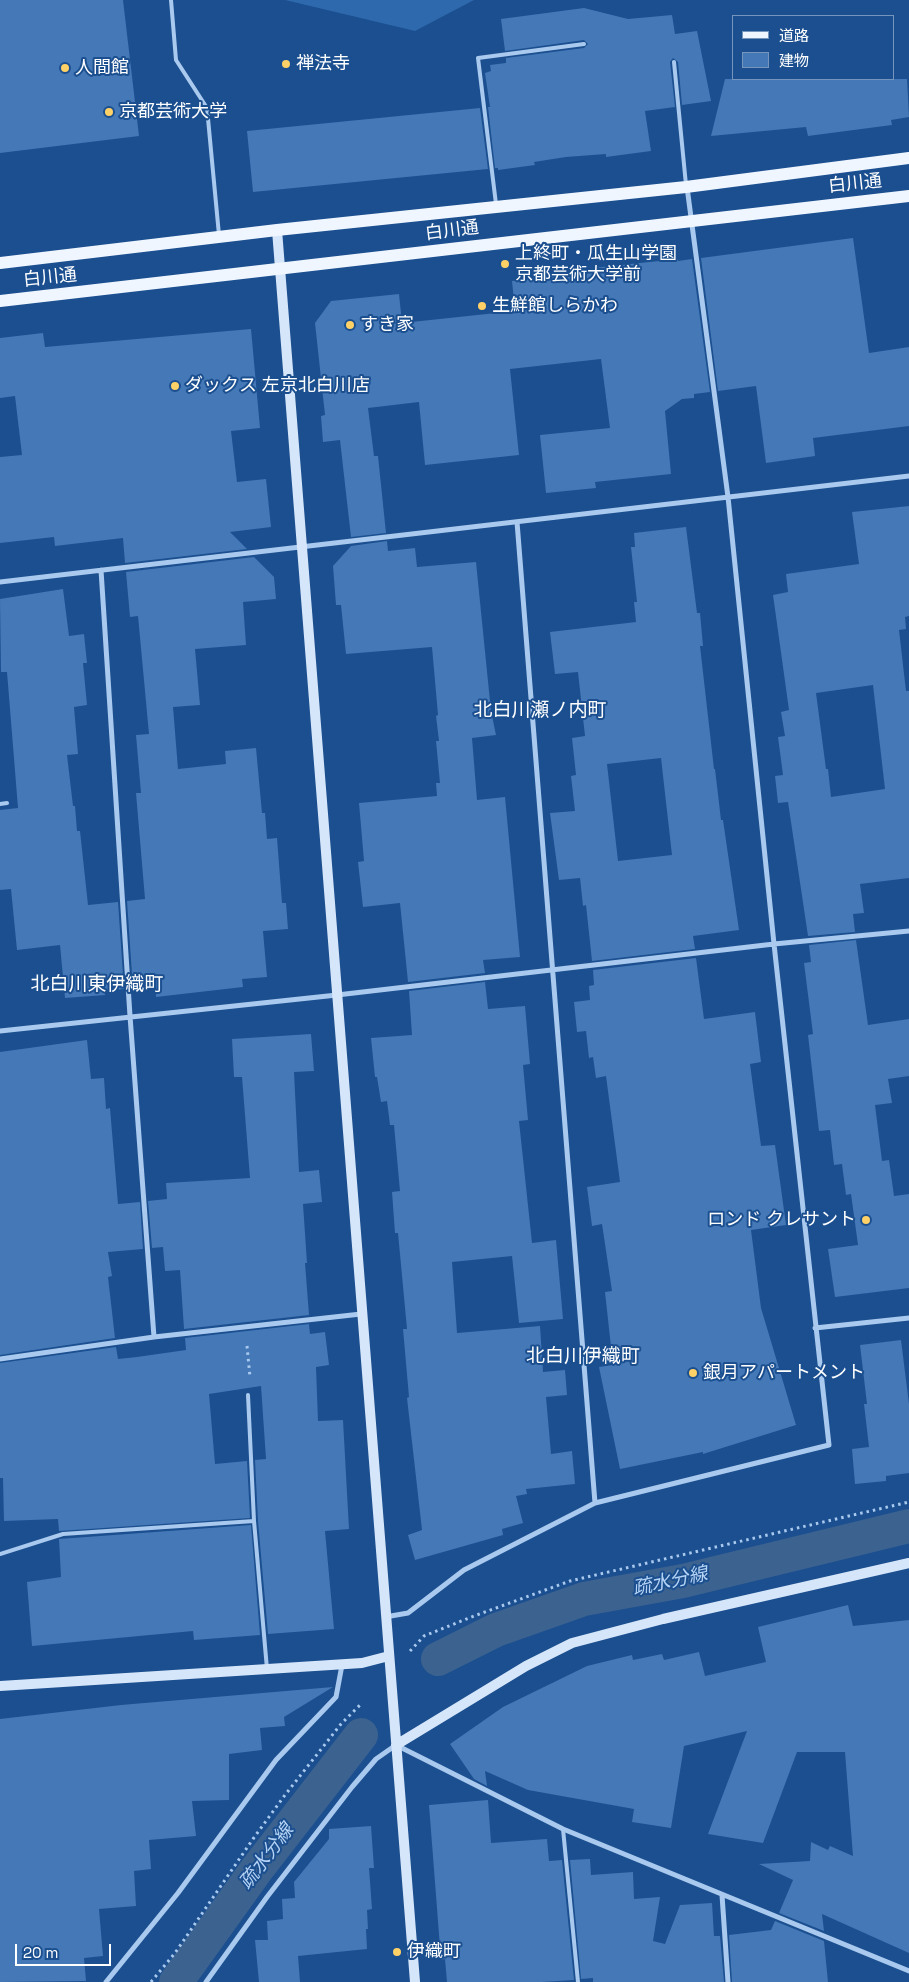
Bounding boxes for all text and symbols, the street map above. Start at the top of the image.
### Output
legend [732,15,894,80]
text: 道路 [779,26,809,45]
text: 建物 [779,51,809,70]
place label: 禅法寺 [296,53,350,75]
place label: 人間館 [75,57,129,79]
marker: 禅法寺 [280,58,292,70]
marker: 人間館 [59,62,71,74]
place label: 京都芸術大学 [119,101,227,123]
marker: 京都芸術大学 [103,106,115,118]
street label: 白川通 [827,170,883,198]
street label: 白川通 [424,217,480,245]
place label: 上終町・瓜生山学園 京都芸術大学前 [515,243,677,286]
marker: 上終町・瓜生山学園 京都芸術大学前 [499,258,511,270]
street label: 白川通 [22,264,78,292]
place label: 生鮮館しらかわ [492,295,618,317]
marker: 生鮮館しらかわ [476,300,488,312]
place label: すき家 [360,314,414,336]
marker: すき家 [344,319,356,331]
place label: ダックス 左京北白川店 [185,375,370,397]
marker: ダックス 左京北白川店 [169,380,181,392]
district label: 北白川瀬ノ内町 [474,700,606,722]
district label: 北白川東伊織町 [31,974,163,996]
place label: ロンド クレサント [707,1209,856,1231]
marker: ロンド クレサント [860,1214,872,1226]
district label: 北白川伊織町 [526,1346,640,1368]
place label: 銀月アパートメント [703,1362,865,1384]
marker: 銀月アパートメント [687,1367,699,1379]
water label: 疏水分線 [630,1563,710,1601]
water label: 疏水分線 [235,1820,299,1894]
scale bar [18,1934,114,1966]
place label: 伊織町 [407,1941,461,1963]
text: 20 m [23,1943,58,1962]
marker: 伊織町 [391,1946,403,1958]

